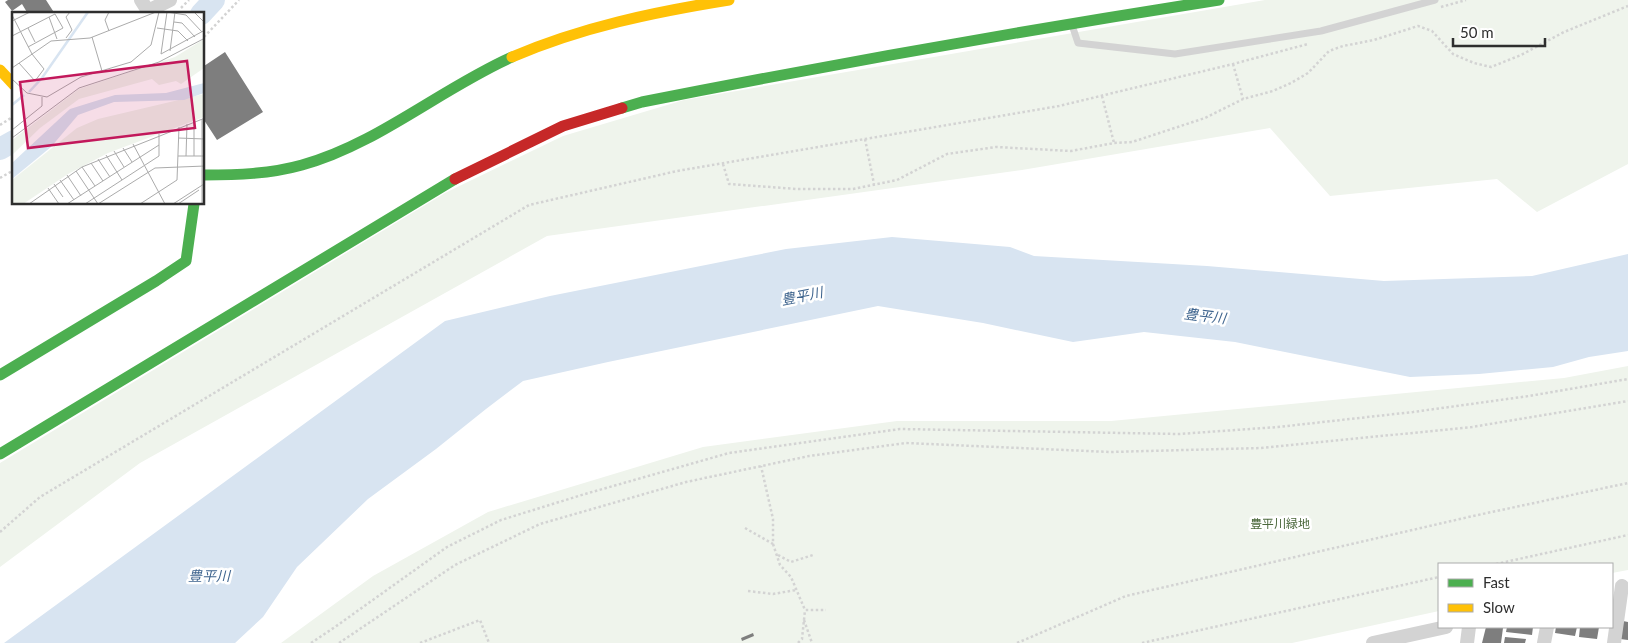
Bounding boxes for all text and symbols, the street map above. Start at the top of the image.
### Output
inset map [12,12,205,205]
scale bar [1453,15,1546,47]
text: 50 m [1460,23,1494,41]
water label: 豊平川 [780,283,826,308]
water label: 豊平川 [1183,305,1229,327]
park label: 豊平川緑地 [1250,516,1310,531]
legend [1438,563,1613,628]
water label: 豊平川 [188,567,232,584]
text: Fast [1483,573,1510,591]
text: Slow [1483,598,1515,616]

